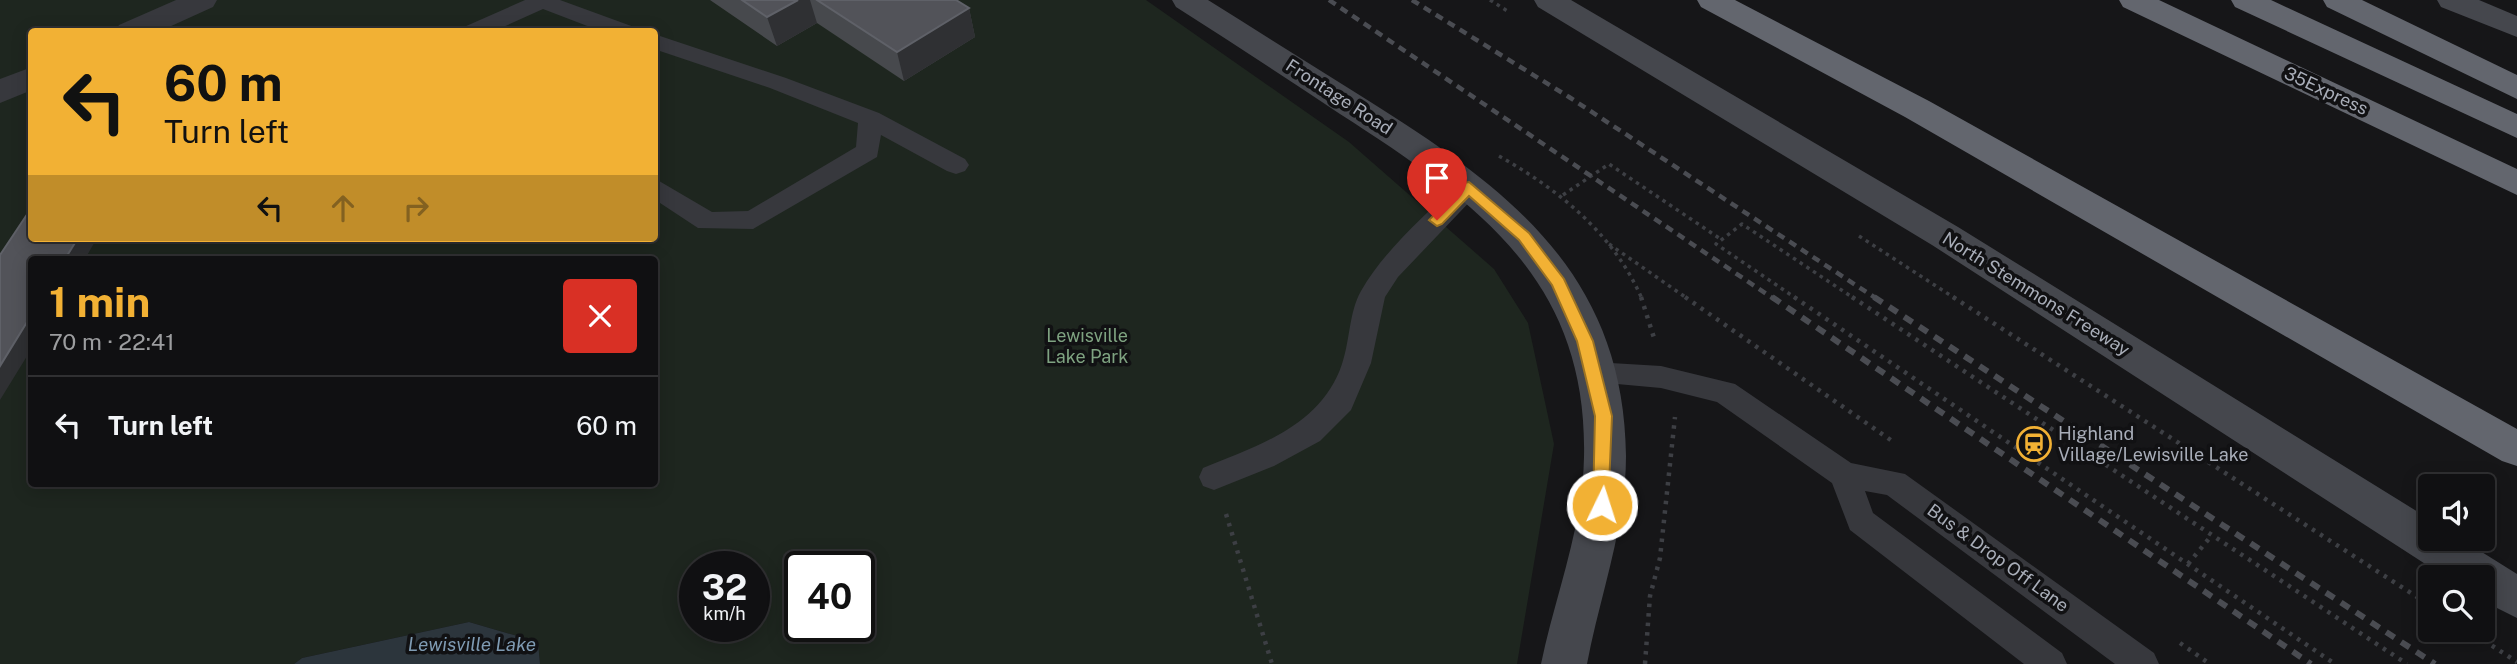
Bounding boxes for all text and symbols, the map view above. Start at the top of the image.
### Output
text: 60 m [164,54,283,112]
street label: Frontage Road [1282,54,1396,139]
icon: left [49,56,140,147]
street label: 35Express [2281,62,2371,119]
text: Turn left [164,113,289,150]
pin [1407,148,1467,220]
icon: arrive [1418,159,1456,197]
icon: left [251,189,289,227]
icon: ahead [324,189,362,227]
icon: right [397,189,435,227]
street label: North Stemmons Freeway [1939,227,2134,360]
text: 1 min [49,277,150,326]
button: close [563,279,637,353]
park label: Lewisville Lake Park [1046,325,1128,367]
text: 70 m · 22:41 [49,328,175,355]
icon: left [49,406,87,444]
text: Turn left [108,410,213,441]
text: 60 m [576,410,637,441]
place label: Highland Village/Lewisville Lake [2058,423,2249,465]
station icon: Highland Village/Lewisville Lake [2015,425,2053,463]
position arrow [1565,468,1639,542]
map controls [2418,474,2495,642]
button: sound [2418,474,2495,551]
street label: Bus & Drop Off Lane [1924,499,2073,616]
speed limit sign: 40 [784,551,875,642]
button: search [2418,565,2495,642]
text: 32 [702,567,747,608]
text: km/h [703,603,746,624]
water label: Lewisville Lake [408,633,536,655]

